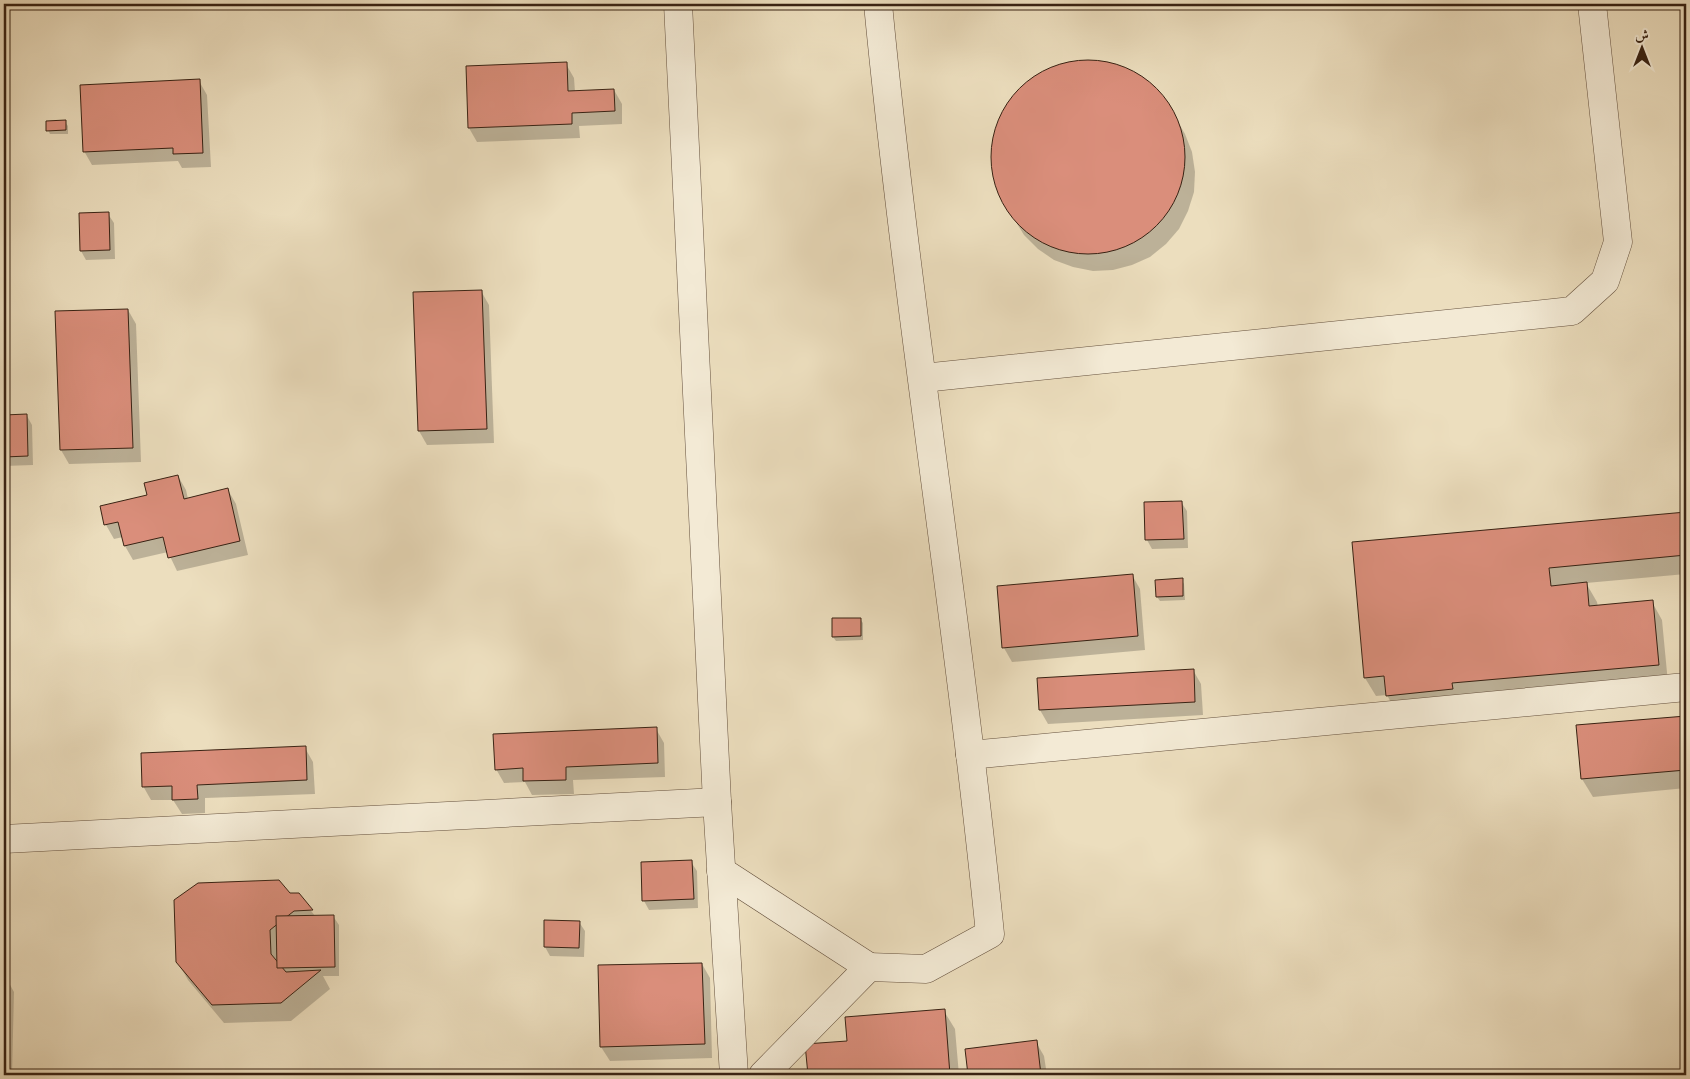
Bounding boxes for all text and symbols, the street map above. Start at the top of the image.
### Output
north arrow [1618,22,1668,72]
text: ش [1635,29,1649,43]

